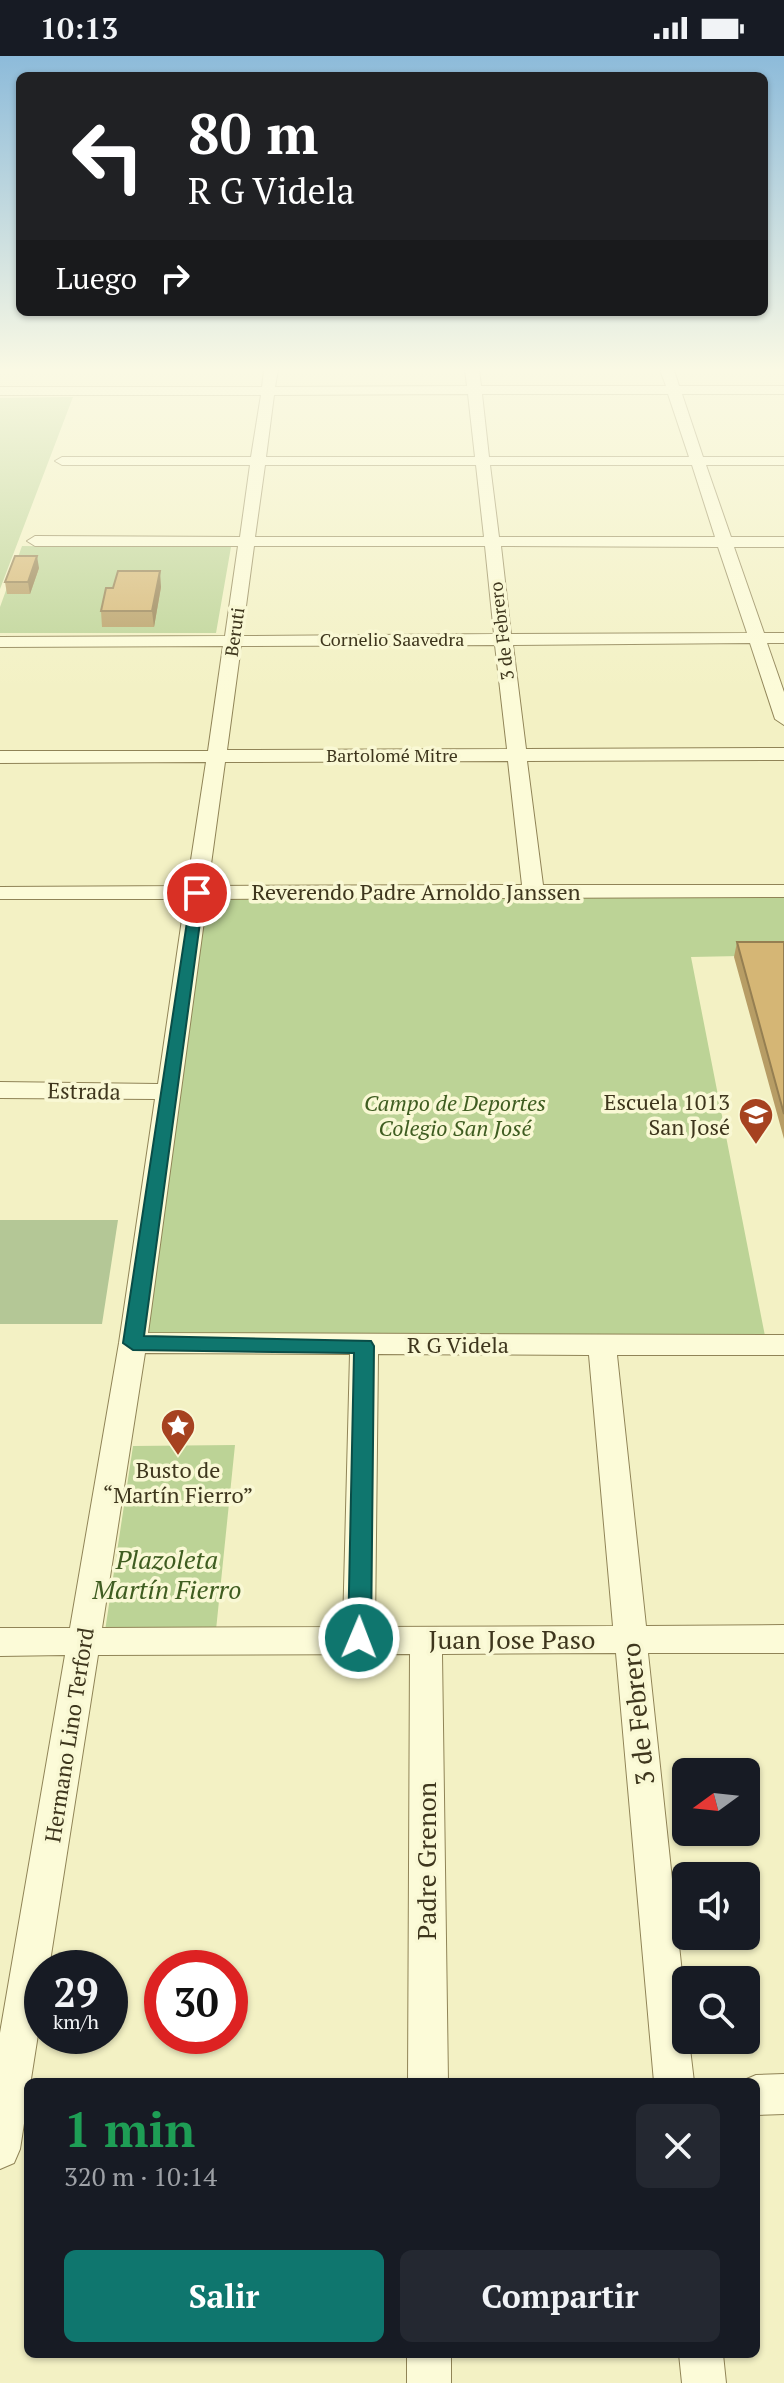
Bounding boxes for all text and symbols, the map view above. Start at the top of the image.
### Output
text: 10:13 [40,8,118,48]
text: 80 m [188,96,318,170]
icon: left [56,104,160,208]
text: R G Videla [188,167,355,214]
icon: right [153,256,197,300]
text: Luego [56,258,137,298]
street label: 3 de Febrero [483,581,519,682]
street label: Beruti [219,606,249,658]
street label: Cornelio Saavedra [320,627,464,651]
street label: Bartolomé Mitre [326,743,458,767]
pin [163,859,231,927]
icon: arrive [175,871,219,915]
street label: Reverendo Padre Arnoldo Janssen [251,877,581,906]
street label: Estrada [47,1075,121,1106]
place label: Escuela 1013 San José [604,1087,730,1141]
park label: Campo de Deportes Colegio San José [364,1088,546,1142]
school or university icon: Escuela 1013 San José [737,1096,775,1146]
street label: R G Videla [407,1330,509,1359]
place icon: Busto de “Martín Fierro” [159,1407,197,1457]
place label: Busto de “Martín Fierro” [103,1455,253,1509]
park label: Plazoleta Martín Fierro [91,1542,242,1606]
position arrow [317,1596,401,1680]
street label: Juan Jose Paso [429,1622,595,1656]
street label: Hermano Lino Terford [37,1625,100,1844]
street label: 3 de Febrero [613,1641,661,1787]
north arrow [672,1758,760,1846]
map controls [672,1758,760,2054]
street label: Padre Grenon [409,1782,443,1940]
button: sound [672,1862,760,1950]
speed limit sign: 30 [144,1950,248,2054]
text: 29 [53,1965,99,2018]
button: search [672,1966,760,2054]
text: km/h [53,2008,99,2035]
text: 1 min [64,2097,195,2161]
button: close [636,2104,720,2188]
text: 320 m · 10:14 [64,2159,217,2193]
button: Salir [64,2250,384,2342]
button: Compartir [400,2250,720,2342]

